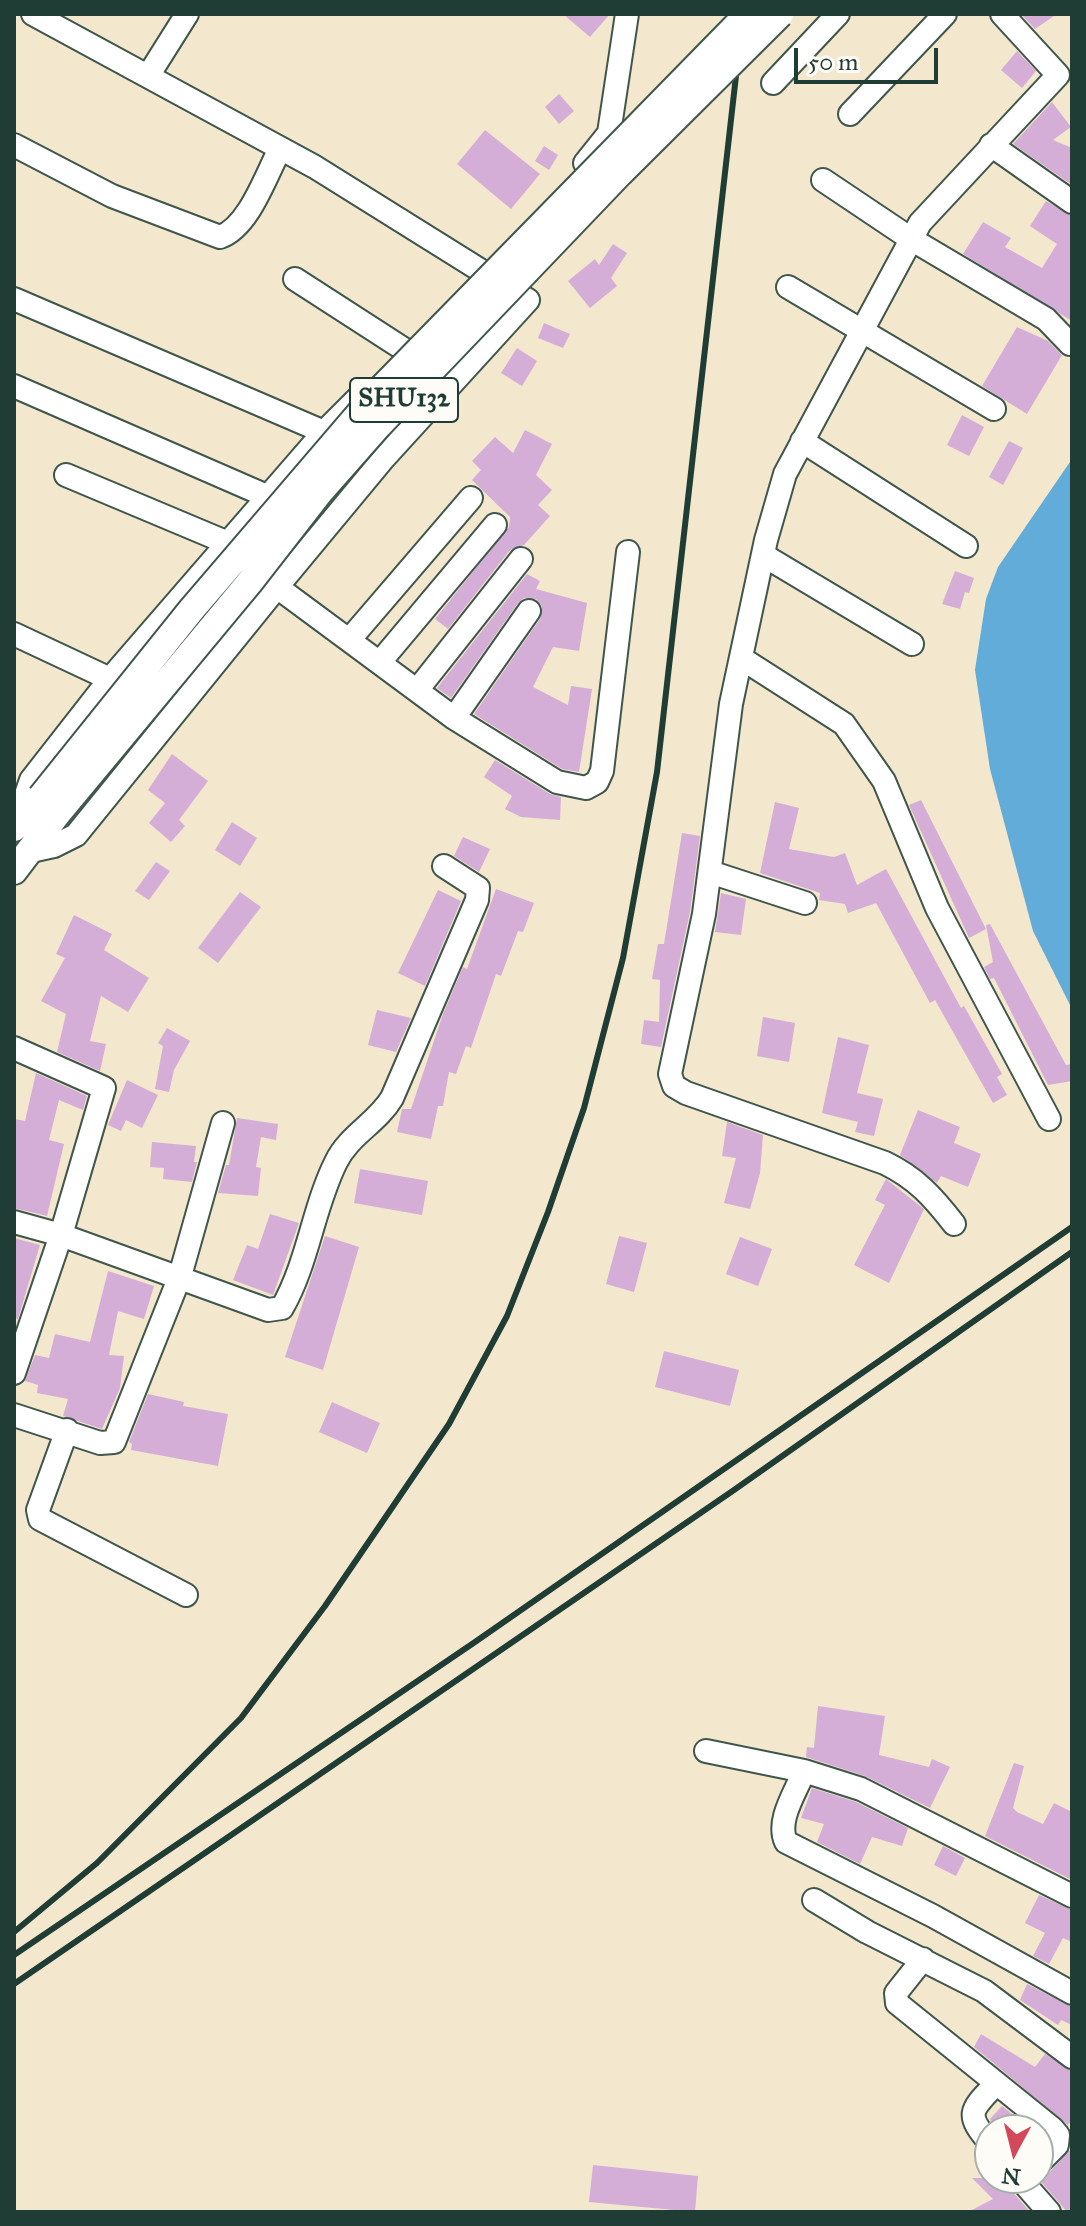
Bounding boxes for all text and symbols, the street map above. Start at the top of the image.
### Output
scale bar [798,32,942,82]
text: 50 m [808,47,858,77]
road number: SHU132 [350,378,458,422]
north arrow [974,2114,1054,2194]
text: N [1000,2162,1022,2191]

